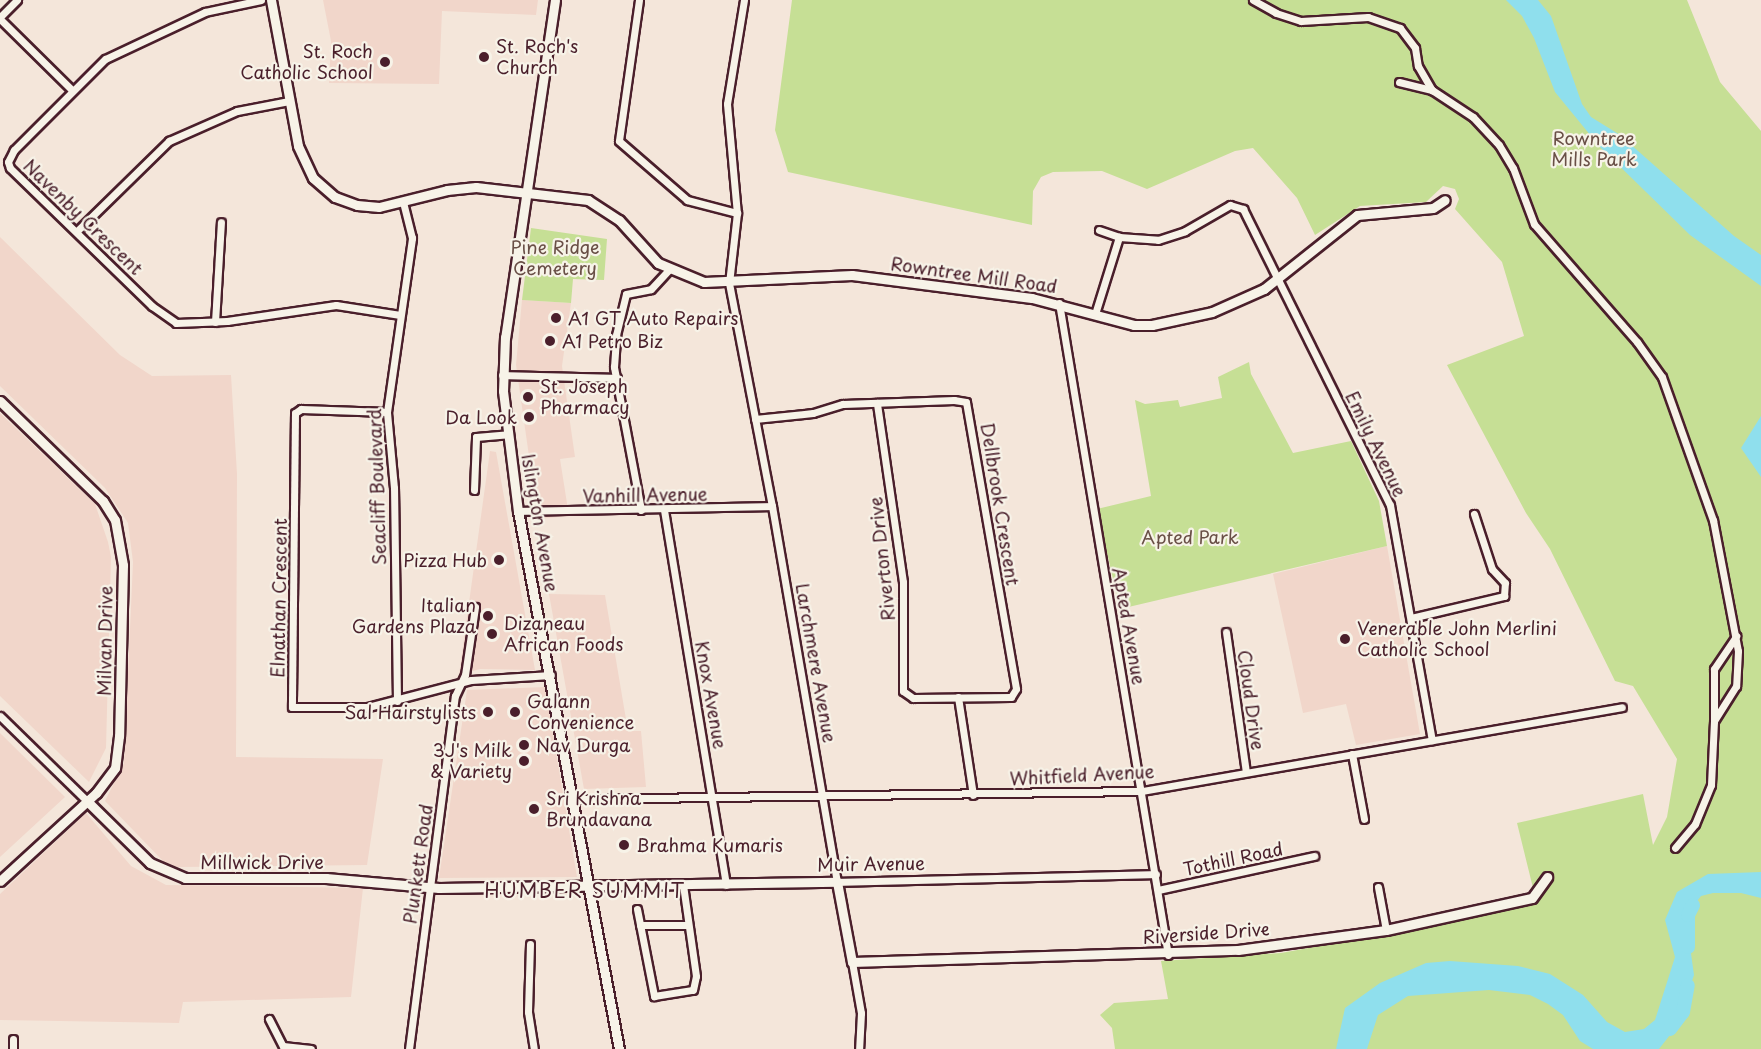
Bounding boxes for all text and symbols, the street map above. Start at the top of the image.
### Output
place label: St. Roch's Church [496,36,579,78]
place label: St. Roch Catholic School [239,41,373,84]
marker: St. Roch's Church [477,50,491,64]
marker: St. Roch Catholic School [378,55,392,69]
park label: Rowntree Mills Park [1551,128,1637,170]
street label: Navenby Crescent [19,155,147,279]
park label: Pine Ridge Cemetery [510,237,600,280]
street label: Rowntree Mill Road [888,252,1060,298]
place label: A1 GT Auto Repairs [568,307,739,329]
marker: A1 GT Auto Repairs [549,311,563,325]
place label: A1 Petro Biz [562,330,664,352]
marker: A1 Petro Biz [543,334,557,348]
place label: St. Joseph Pharmacy [540,376,630,418]
street label: Emily Avenue [1341,388,1411,500]
marker: St. Joseph Pharmacy [521,390,535,404]
place label: Da Look [446,406,517,428]
street label: Seacliff Boulevard [363,408,391,566]
marker: Da Look [522,410,536,424]
street label: Dellbrook Crescent [976,420,1024,588]
street label: Islington Avenue [517,452,563,594]
street label: Vanhill Avenue [582,483,708,507]
street label: Riverton Drive [865,496,899,622]
street label: Elnathan Crescent [267,518,291,678]
park label: Apted Park [1141,526,1239,548]
place label: Pizza Hub [402,549,487,571]
marker: Pizza Hub [492,553,506,567]
street label: Apted Avenue [1108,565,1150,687]
street label: Larchmere Avenue [791,582,841,744]
street label: Milvan Drive [93,586,117,696]
place label: Italian Gardens Plaza [352,595,476,638]
marker: Italian Gardens Plaza [481,609,495,623]
place label: Dizaneau African Foods [504,613,624,656]
place label: Venerable John Merlini Catholic School [1357,618,1556,660]
marker: Dizaneau African Foods [485,627,499,641]
marker: Venerable John Merlini Catholic School [1338,632,1352,646]
street label: Knox Avenue [691,639,731,751]
street label: Cloud Drive [1233,648,1269,752]
place label: Galann Convenience [527,691,634,734]
place label: Sal Hairstylists [344,701,476,723]
marker: Sal Hairstylists [481,705,495,719]
marker: Galann Convenience [508,705,522,719]
place label: Nav Durga [536,734,631,756]
marker: Nav Durga [517,738,531,752]
place label: 3J's Milk & Variety [430,740,512,783]
marker: 3J's Milk & Variety [517,754,531,768]
street label: Whitfield Avenue [1009,760,1155,790]
place label: Sri Krishna Brundavana [546,788,652,830]
marker: Sri Krishna Brundavana [527,802,541,816]
street label: Plunkett Road [399,803,437,925]
place label: Brahma Kumaris [636,834,783,856]
marker: Brahma Kumaris [617,838,631,852]
street label: Tothill Road [1181,838,1285,880]
street label: Millwick Drive [200,851,324,873]
street label: Muir Avenue [817,852,925,876]
district label: HUMBER SUMMIT [485,878,685,902]
street label: Riverside Drive [1141,918,1271,948]

